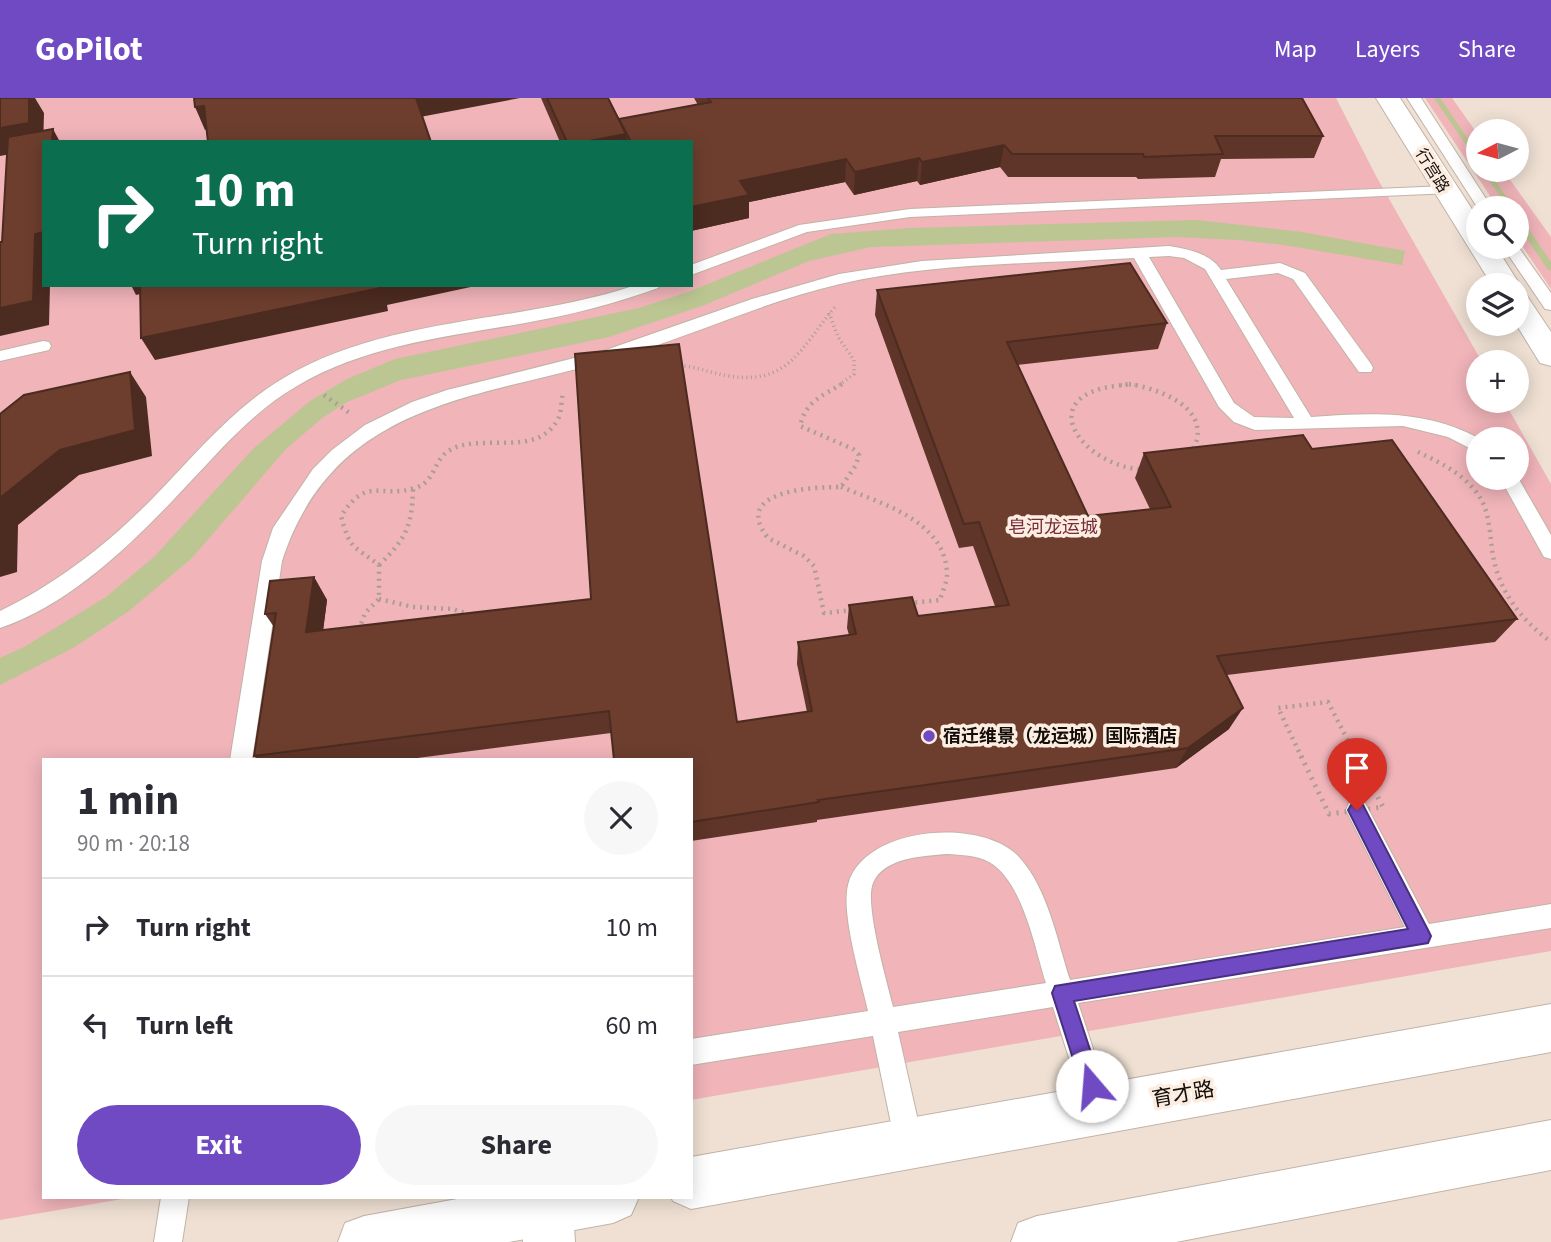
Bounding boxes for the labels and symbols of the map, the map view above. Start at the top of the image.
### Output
north arrow [1466,119,1530,182]
street label: 行宫路 [1410,144,1454,197]
park label: 皂河龙运城 [1008,515,1098,540]
place label: 宿迁维景（龙运城）国际酒店 [943,724,1177,749]
marker: 宿迁维景（龙运城）国际酒店 [921,728,937,744]
pin [1327,738,1387,810]
position arrow [1055,1049,1129,1123]
street label: 育才路 [1149,1074,1217,1114]

